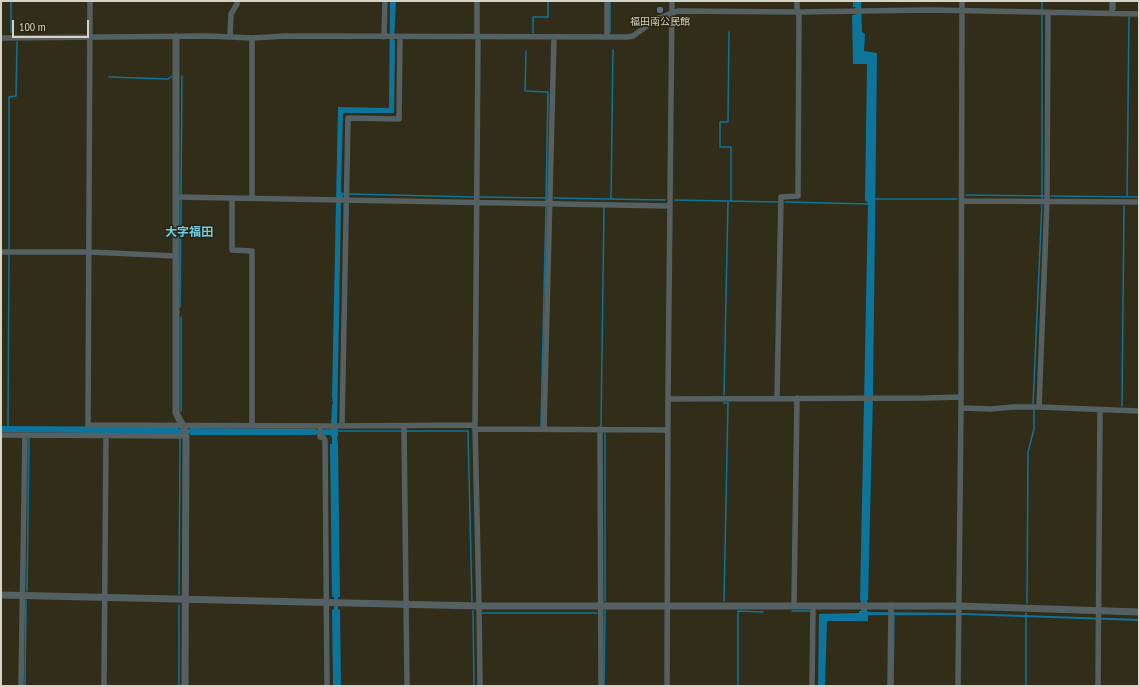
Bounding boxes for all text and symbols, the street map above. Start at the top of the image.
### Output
marker: 福田南公民館 [655,5,665,15]
scale bar [14,12,91,38]
place label: 福田南公民館 [630,16,690,28]
text: 100 m [19,19,46,34]
district label: 大字福田 [165,226,213,240]

